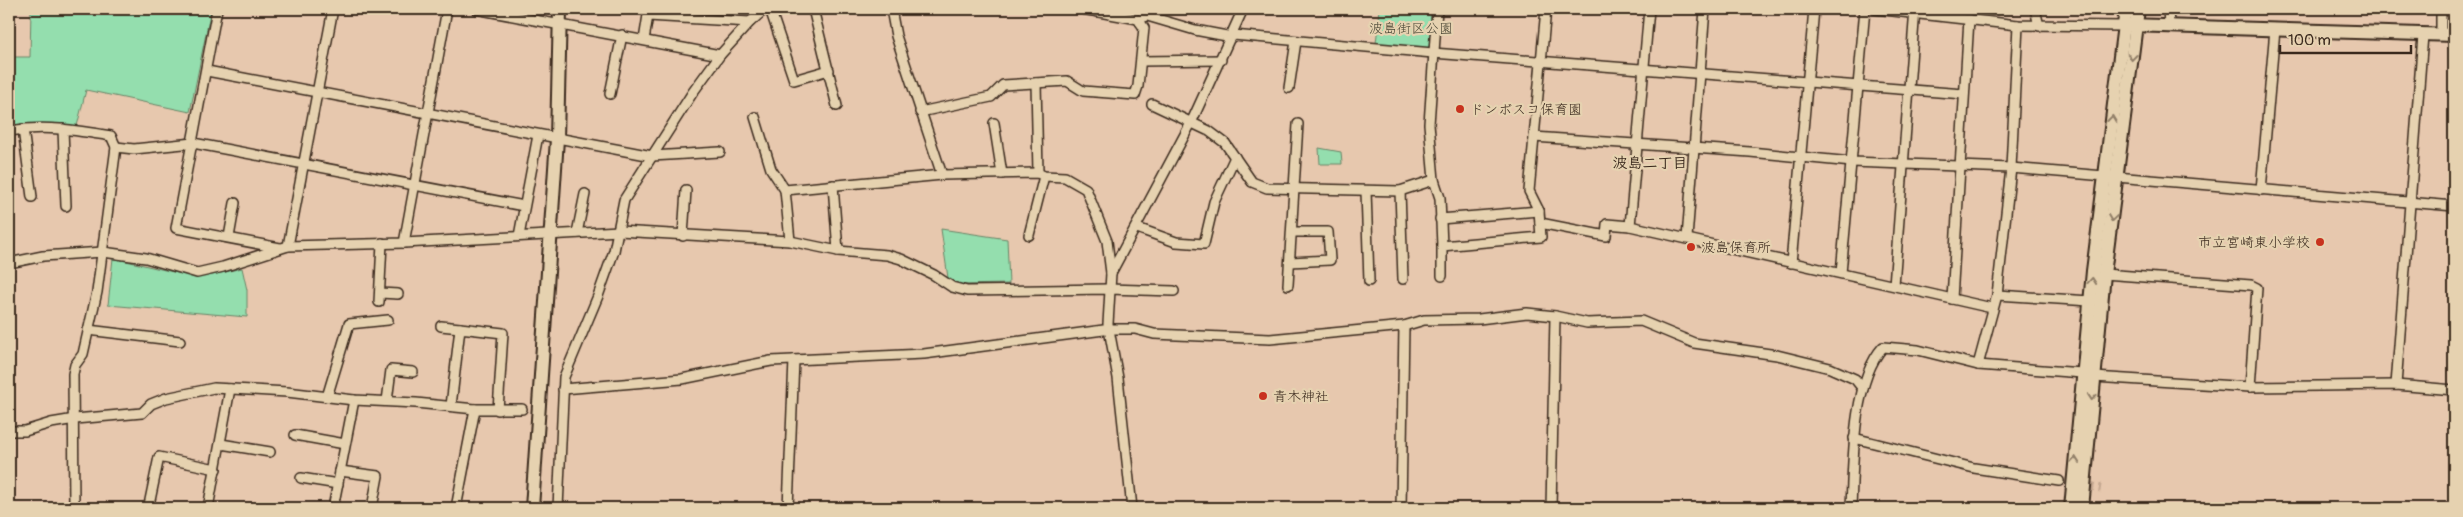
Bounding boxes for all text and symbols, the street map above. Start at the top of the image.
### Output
park label: 波島街区公園 [1369,20,1453,37]
scale bar [2280,22,2412,54]
text: 100 m [2288,31,2331,50]
one-way arrow [2127,53,2138,61]
place label: ドンボスコ保育園 [1470,101,1582,118]
marker: ドンボスコ保育園 [1454,103,1466,115]
one-way arrow [2106,115,2117,123]
district label: 波島二丁目 [1612,154,1688,173]
one-way arrow [2107,215,2118,223]
place label: 市立宮崎東小学校 [2198,234,2310,251]
marker: 市立宮崎東小学校 [2314,236,2326,248]
place label: 波島保育所 [1701,239,1771,256]
marker: 波島保育所 [1685,241,1697,253]
one-way arrow [2086,276,2097,284]
place label: 青木神社 [1273,388,1329,405]
marker: 青木神社 [1257,390,1269,402]
one-way arrow [2087,394,2098,402]
one-way arrow [2069,455,2080,463]

